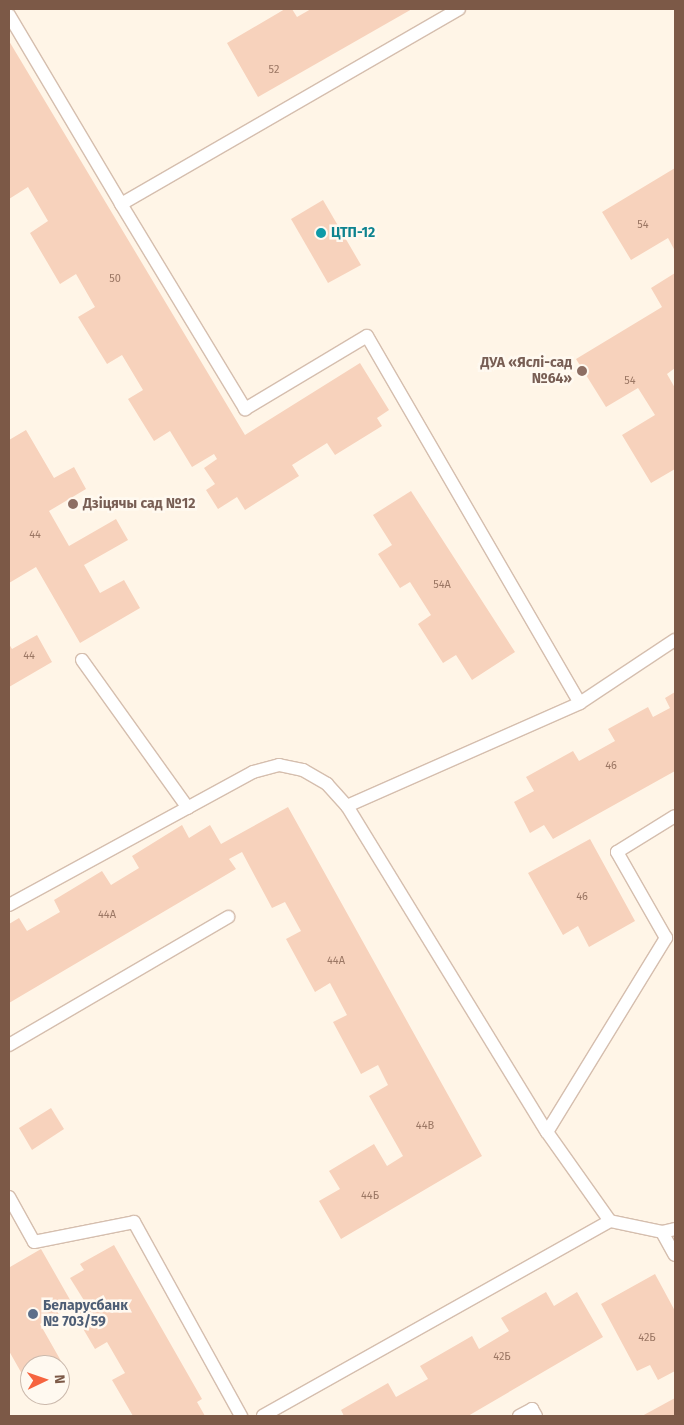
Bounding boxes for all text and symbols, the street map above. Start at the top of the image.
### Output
house number: 52 [269,63,279,77]
house number: 54 [637,218,649,232]
place label: ЦТП-12 [331,225,375,241]
marker: ЦТП-12 [315,227,327,239]
house number: 50 [109,272,121,286]
place label: ДУА «Яслі-сад №64» [480,355,572,388]
marker: ДУА «Яслі-сад №64» [576,365,588,377]
house number: 54 [624,374,636,388]
place label: Дзіцячы сад №12 [83,496,195,512]
marker: Дзіцячы сад №12 [67,498,79,510]
house number: 44 [29,528,41,542]
house number: 54А [433,578,451,592]
house number: 44 [23,649,35,663]
house number: 46 [605,759,617,773]
house number: 46 [576,890,588,904]
house number: 44А [98,908,116,922]
house number: 44А [327,954,345,968]
house number: 44В [416,1119,434,1133]
house number: 44Б [361,1189,379,1203]
place label: Беларусбанк № 703/59 [43,1298,128,1330]
marker: Беларусбанк № 703/59 [27,1308,39,1320]
house number: 42Б [638,1331,656,1345]
house number: 42Б [493,1350,511,1364]
north arrow [20,1355,70,1405]
text: N [51,1374,68,1384]

